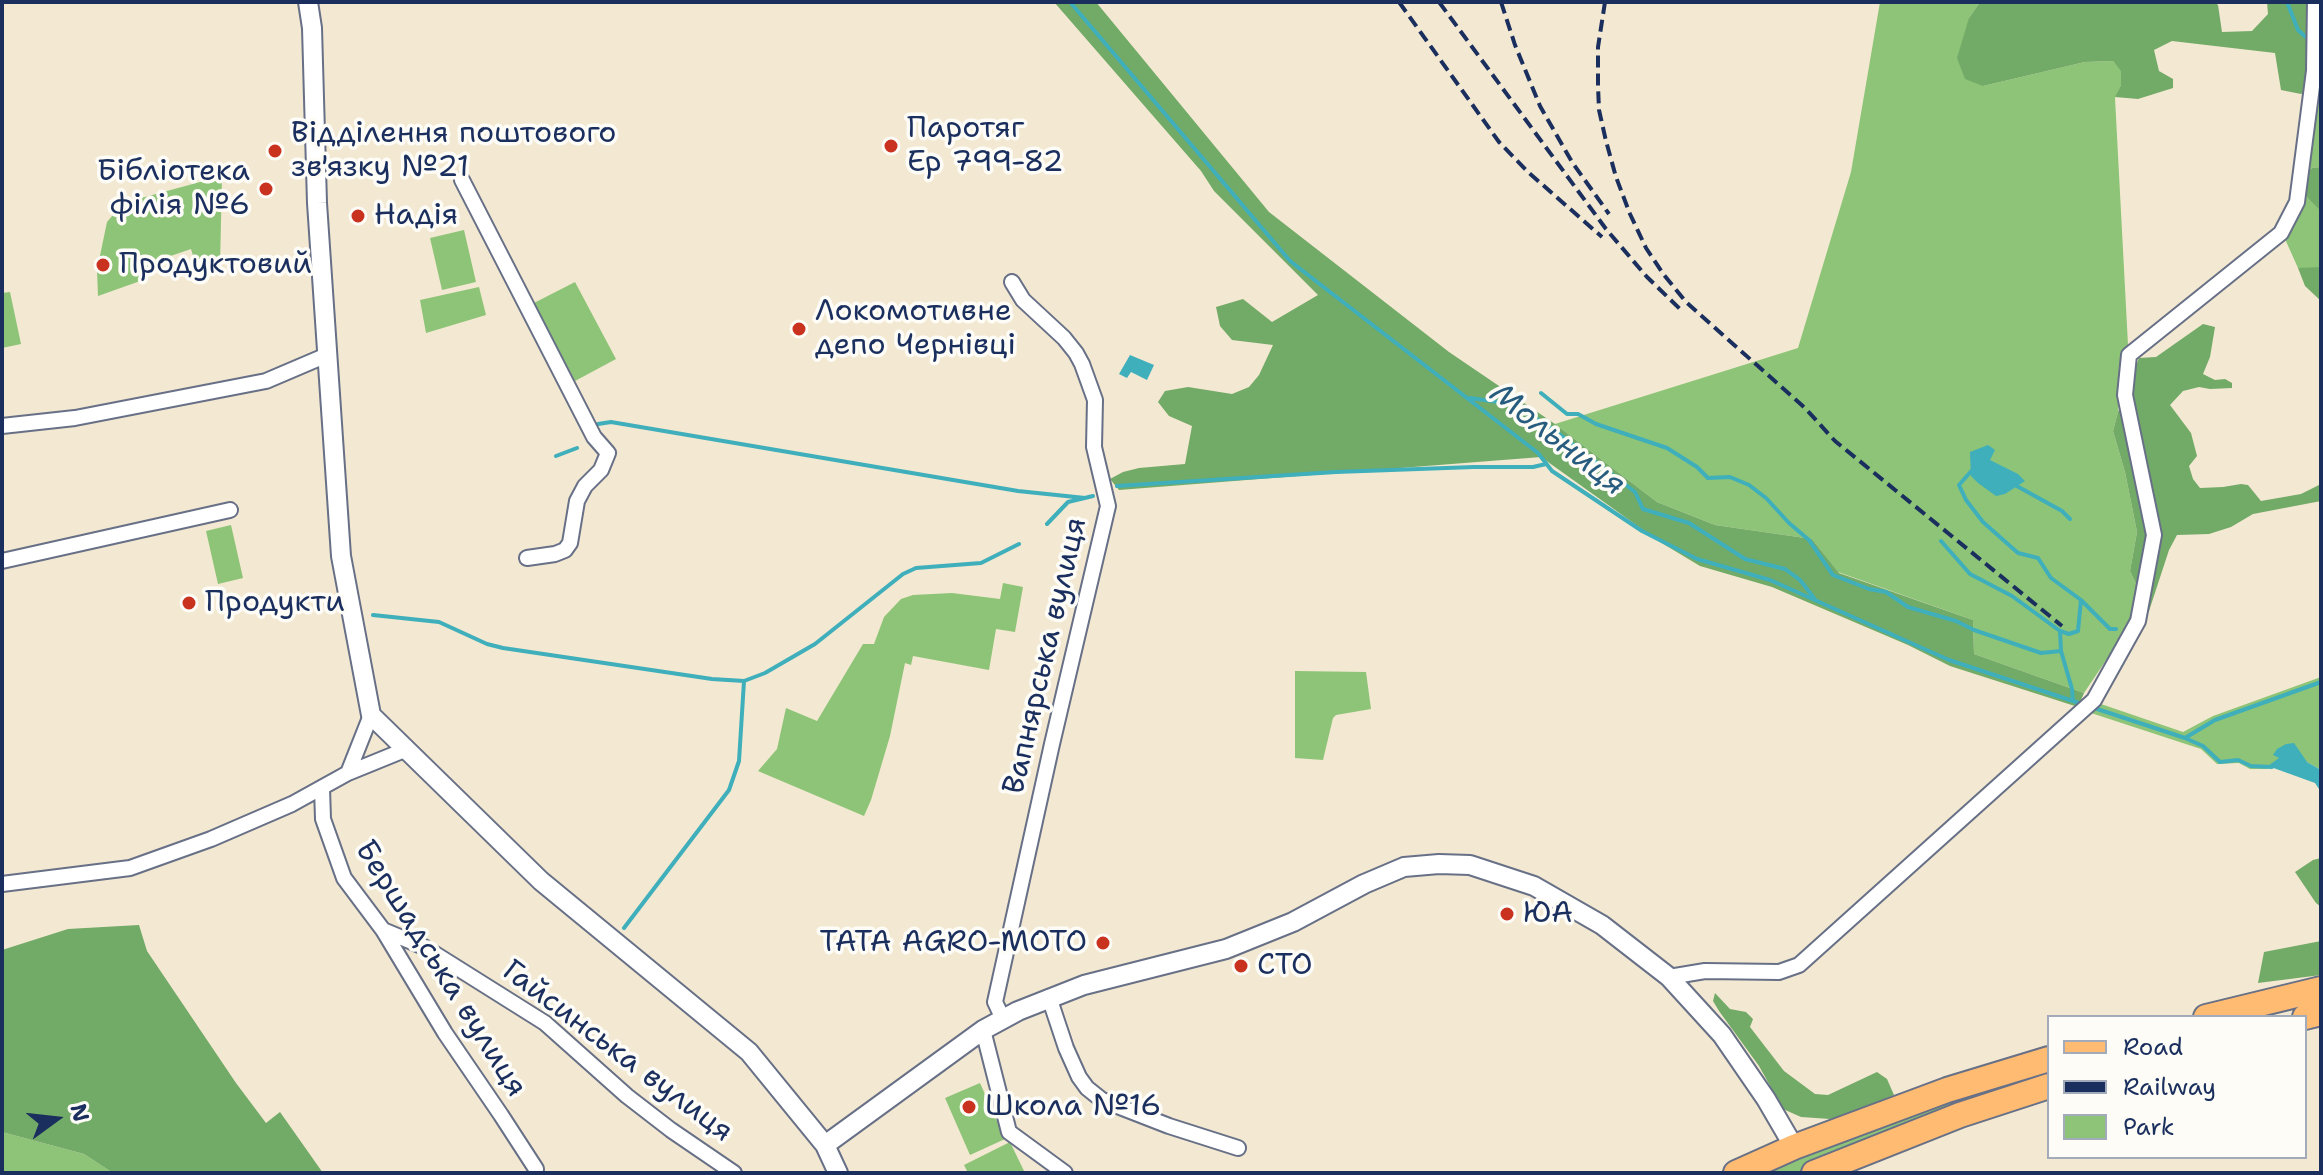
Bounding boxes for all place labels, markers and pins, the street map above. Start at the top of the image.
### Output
place label: Паротяг Ер 799-82 [907,111,1064,182]
place label: Відділення поштового зв'язку №21 [291,116,616,186]
marker: Паротяг Ер 799-82 [882,137,900,155]
marker: Відділення поштового зв'язку №21 [266,142,284,160]
place label: Бібліотека філія №6 [97,154,250,224]
marker: Бібліотека філія №6 [257,180,275,198]
place label: Надія [374,198,458,234]
marker: Надія [349,207,367,225]
place label: Продуктовий [119,247,312,283]
marker: Продуктовий [94,256,112,274]
place label: Локомотивне депо Чернівці [815,294,1016,364]
marker: Локомотивне депо Чернівці [790,320,808,338]
place label: Продукти [205,585,345,621]
marker: Продукти [180,594,198,612]
place label: ЮА [1523,896,1573,932]
marker: ЮА [1498,905,1516,923]
place label: TATA AGRO-MOTO [819,925,1087,961]
marker: TATA AGRO-MOTO [1094,934,1112,952]
place label: СТО [1257,948,1313,984]
marker: СТО [1232,957,1250,975]
place label: Школа №16 [985,1089,1161,1125]
marker: Школа №16 [960,1098,978,1116]

